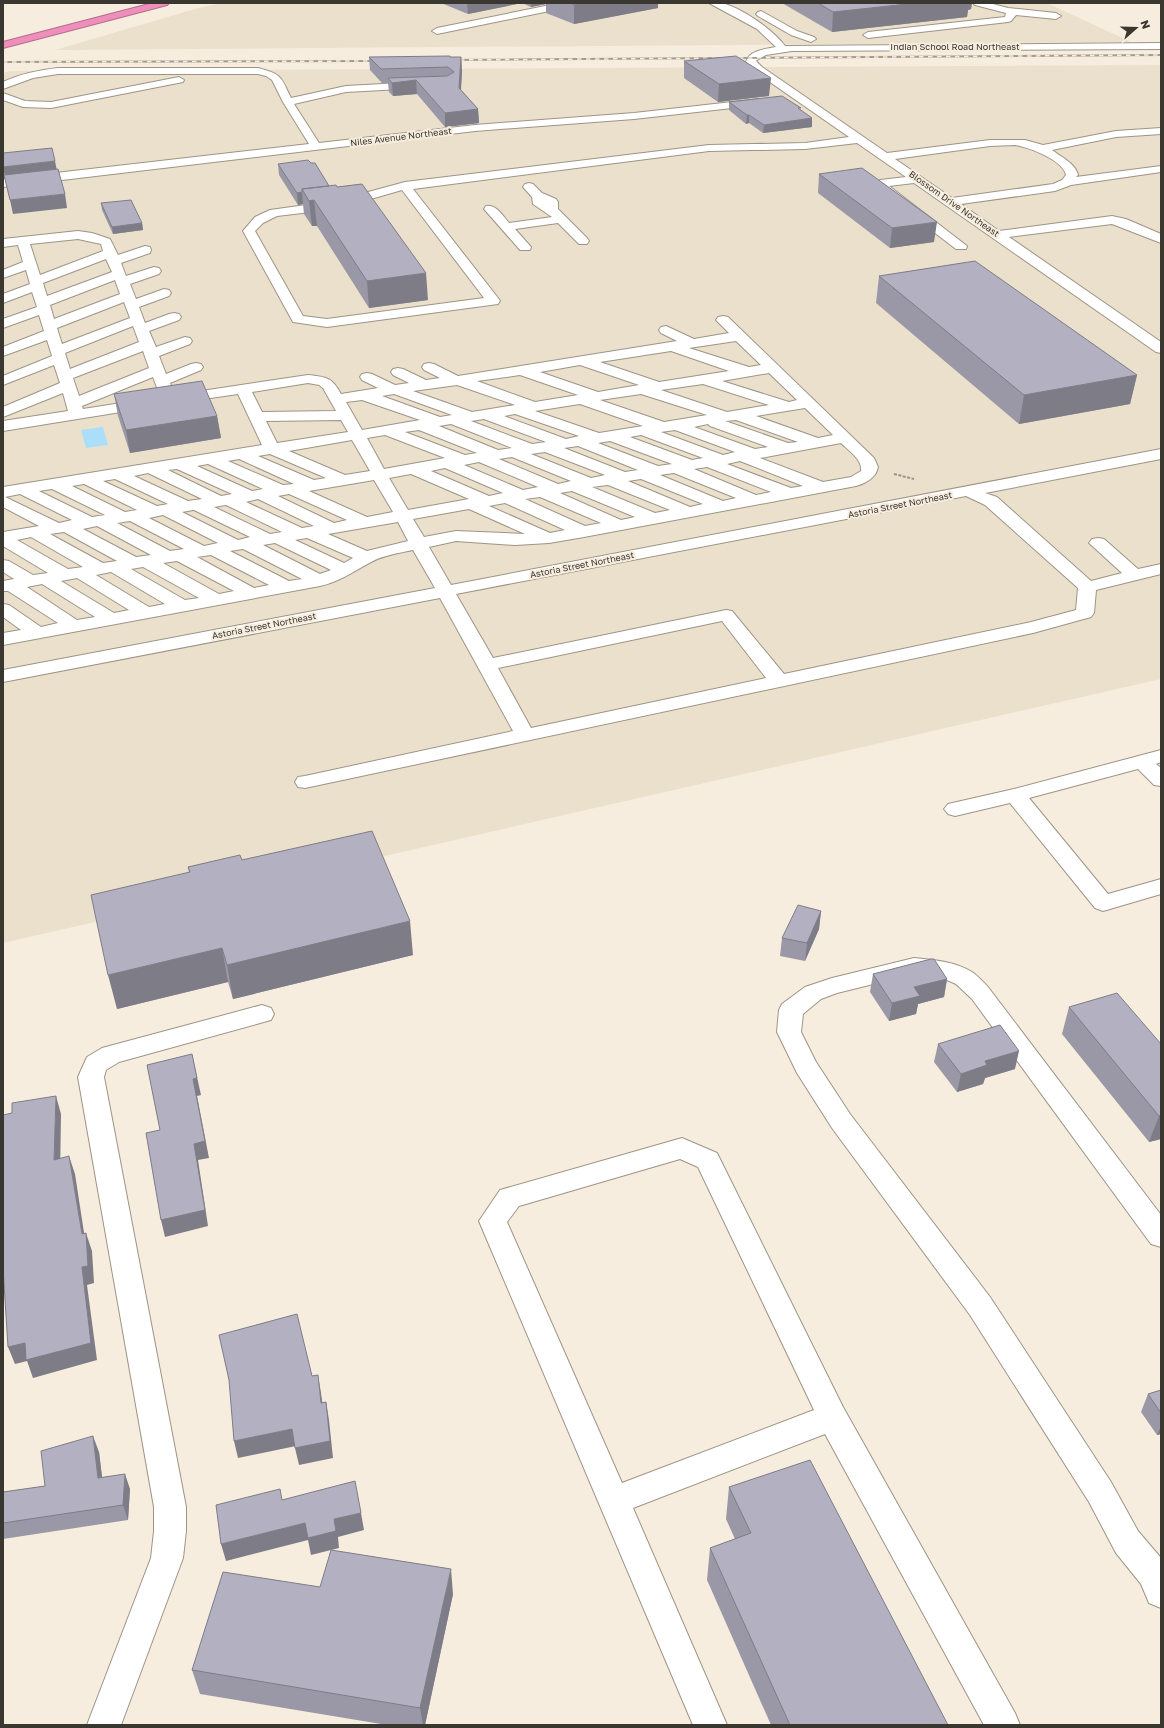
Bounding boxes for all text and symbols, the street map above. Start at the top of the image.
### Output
north arrow [1116,8,1156,48]
text: N [1138,18,1153,31]
street label: Indian School Road Northeast [890,41,1020,52]
street label: Niles Avenue Northeast [350,125,453,148]
street label: Blossom Drive Northeast [907,168,1002,239]
street label: Astoria Street Northeast [847,489,953,520]
street label: Astoria Street Northeast [529,549,635,580]
street label: Astoria Street Northeast [211,610,317,641]

